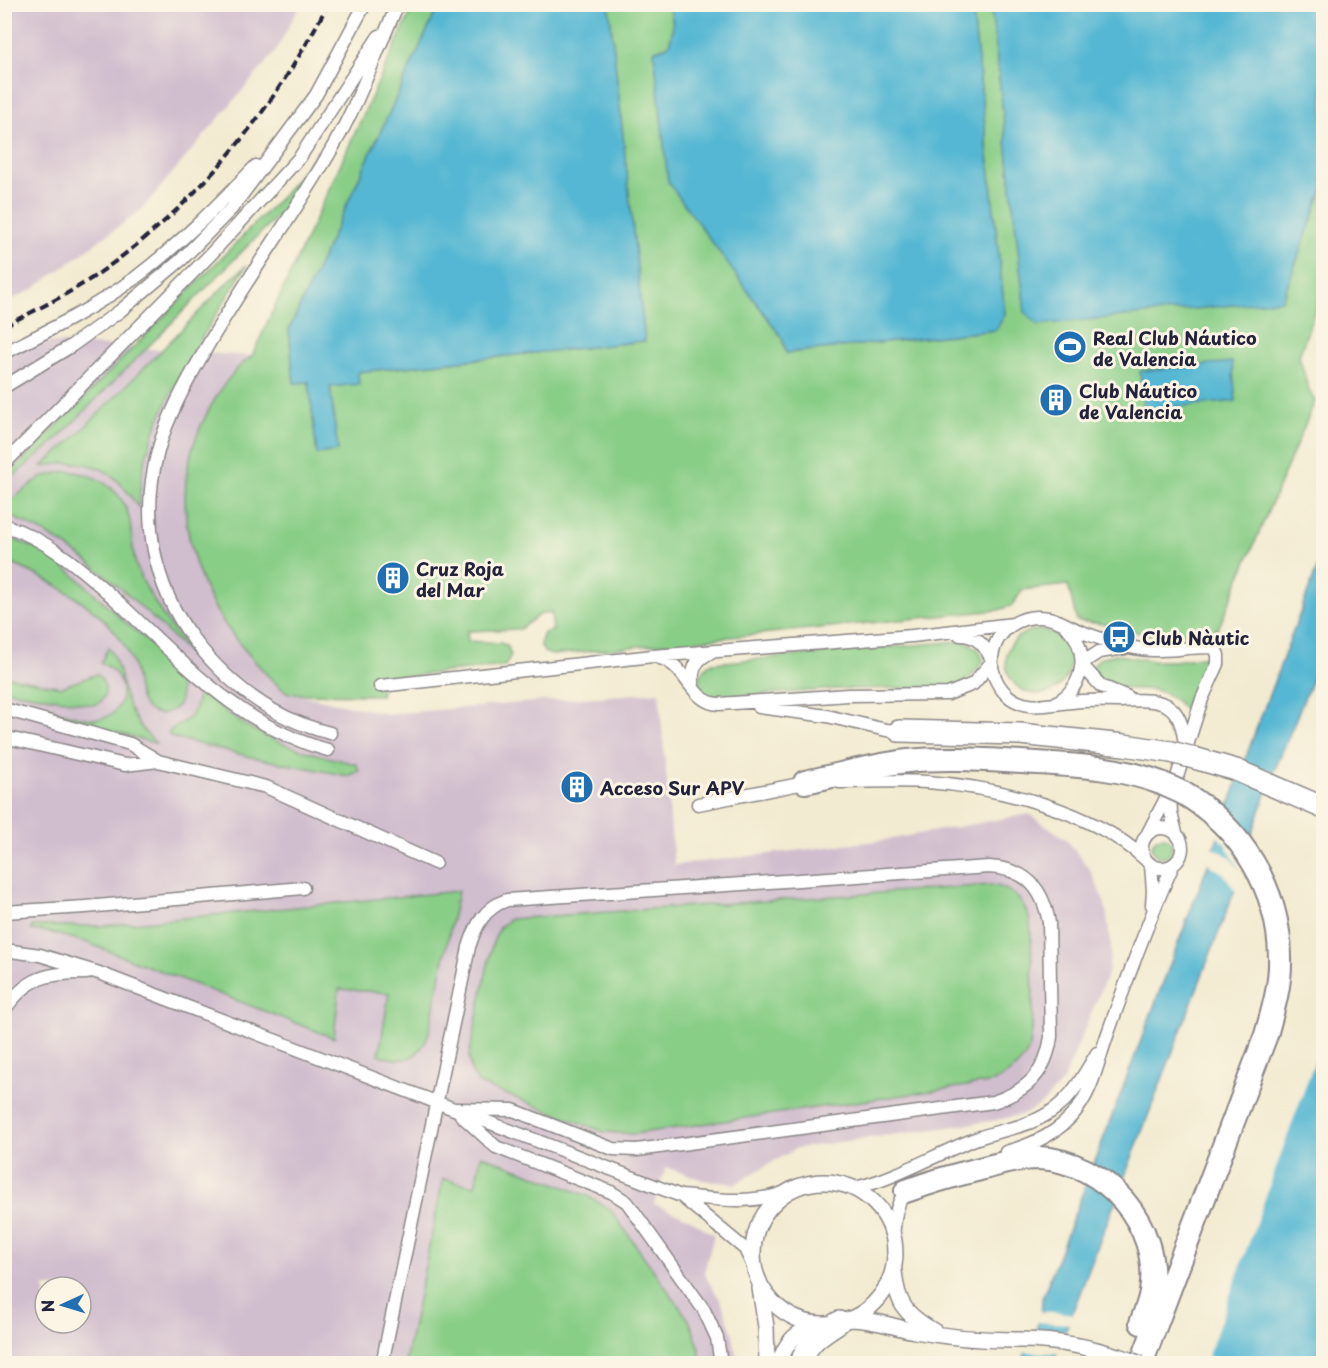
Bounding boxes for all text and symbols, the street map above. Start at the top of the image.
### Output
place label: Real Club Náutico de Valencia [1093,324,1257,372]
sports icon: Real Club Náutico de Valencia [1052,329,1088,365]
place label: Club Náutico de Valencia [1079,377,1198,425]
building icon: Club Náutico de Valencia [1038,382,1074,418]
place label: Cruz Roja del Mar [416,555,504,603]
building icon: Cruz Roja del Mar [375,560,411,596]
bus stop icon: Club Nàutic [1101,619,1137,655]
place label: Club Nàutic [1142,624,1250,651]
building icon: Acceso Sur APV [559,769,595,805]
place label: Acceso Sur APV [599,774,744,801]
north arrow [33,1275,93,1335]
text: N [35,1299,59,1313]

